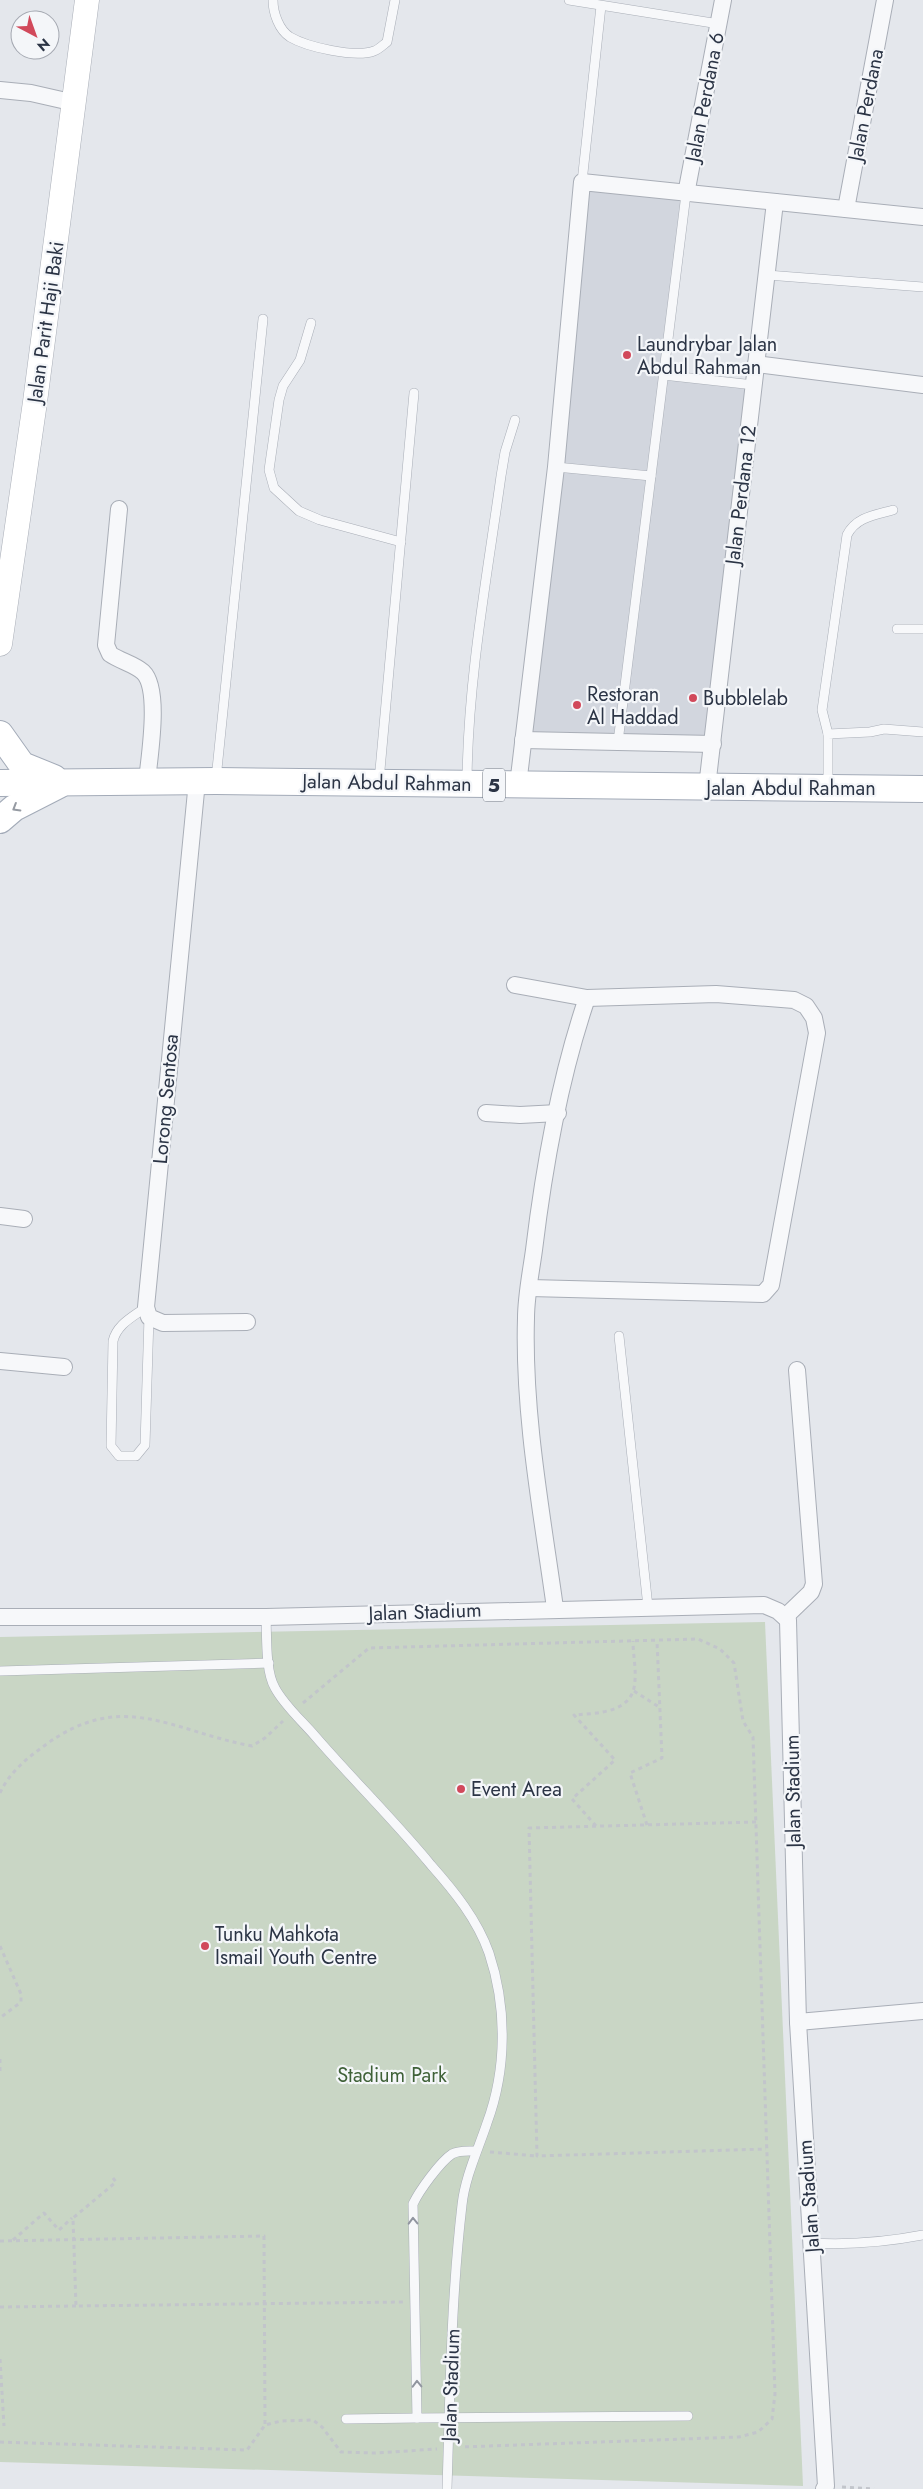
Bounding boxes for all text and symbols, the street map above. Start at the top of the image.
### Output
north arrow [10,10,60,60]
street label: Jalan Perdana 6 [678,30,732,167]
text: N [33,34,54,56]
street label: Jalan Perdana [840,46,891,167]
street label: Jalan Parit Haji Baki [20,239,72,408]
place label: Laundrybar Jalan Abdul Rahman [637,330,777,382]
marker: Laundrybar Jalan Abdul Rahman [621,349,633,361]
street label: Jalan Perdana 12 [718,424,764,569]
place label: Restoran Al Haddad [587,680,679,732]
place label: Bubblelab [703,684,788,713]
marker: Bubblelab [687,692,699,704]
marker: Restoran Al Haddad [571,699,583,711]
street label: Jalan Abdul Rahman [299,767,472,799]
road number: 5 [483,768,505,802]
street label: Jalan Abdul Rahman [703,774,876,803]
one-way arrow [12,801,21,811]
street label: Lorong Sentosa [146,1033,186,1165]
street label: Jalan Stadium [365,1596,482,1629]
street label: Jalan Stadium [778,1734,809,1851]
place label: Event Area [471,1775,562,1804]
marker: Event Area [455,1783,467,1795]
place label: Tunku Mahkota Ismail Youth Centre [215,1920,377,1972]
marker: Tunku Mahkota Ismail Youth Centre [199,1940,211,1952]
park label: Stadium Park [337,2061,447,2090]
street label: Jalan Stadium [791,2139,828,2256]
one-way arrow [408,2217,419,2225]
street label: Jalan Stadium [434,2328,467,2445]
one-way arrow [411,2379,422,2387]

